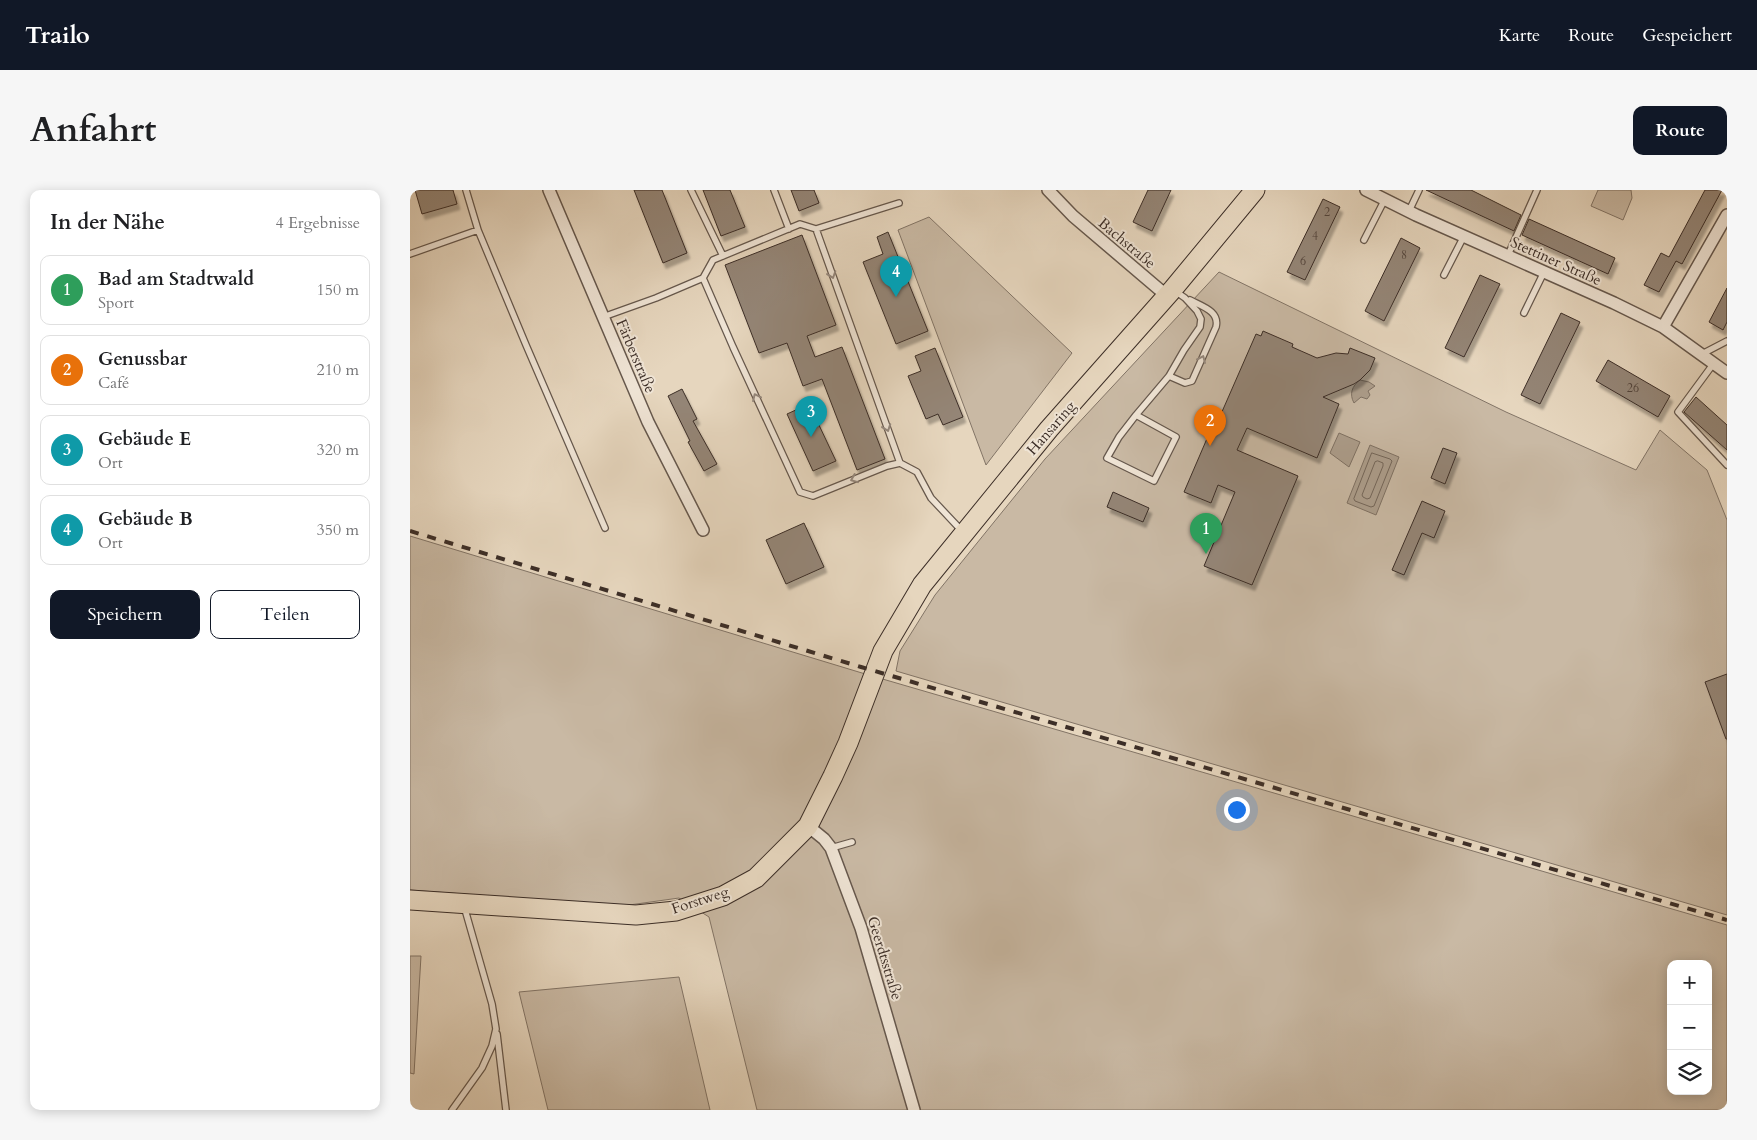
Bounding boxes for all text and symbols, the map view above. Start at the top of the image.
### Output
text: Trailo [25,19,90,52]
text: Karte [1499,23,1540,48]
text: Route [1568,23,1614,48]
text: Gespeichert [1642,23,1732,48]
text: Anfahrt [30,106,156,154]
button: Route [1633,106,1727,155]
house number: 2 [1324,204,1330,220]
text: In der Nähe [50,208,165,237]
text: 4 Ergebnisse [275,212,360,234]
street label: Bachstraße [1094,213,1160,273]
house number: 4 [1312,228,1318,244]
street label: Stettiner Straße [1507,232,1605,290]
house number: 8 [1401,247,1407,263]
house number: 6 [1300,253,1306,269]
pin: 4 [880,256,912,297]
text: Bad am Stadtwald [98,266,254,292]
one-way arrow [826,270,836,279]
text: 1 [63,279,71,301]
text: 150 m [317,279,359,301]
text: Sport [98,292,134,314]
street label: Färberstraße [611,316,661,396]
text: Genussbar [98,346,187,372]
one-way arrow [1196,355,1207,364]
text: 2 [63,359,71,381]
text: 210 m [317,359,359,381]
text: Café [98,372,129,394]
house number: 26 [1627,380,1639,396]
one-way arrow [751,393,762,402]
pin: 3 [795,396,827,437]
street label: Hansaring [1022,396,1080,459]
pin: 2 [1194,405,1226,446]
one-way arrow [881,423,891,432]
text: Gebäude E [98,426,191,452]
text: 3 [63,439,71,461]
text: 320 m [317,439,359,461]
text: Ort [98,452,123,474]
one-way arrow [850,473,859,483]
text: Gebäude B [98,506,193,532]
pin: 1 [1190,513,1222,554]
text: 4 [63,519,71,541]
text: 350 m [317,519,359,541]
text: Ort [98,532,123,554]
button: Speichern [50,590,200,639]
button: Teilen [210,590,360,639]
your location [1224,797,1250,823]
street label: Forstweg [669,881,732,919]
street label: Geerdtsstraße [863,914,907,1002]
map controls [1667,960,1712,1095]
button: + [1667,960,1712,1005]
button: − [1667,1005,1712,1050]
button: layers [1667,1050,1712,1095]

